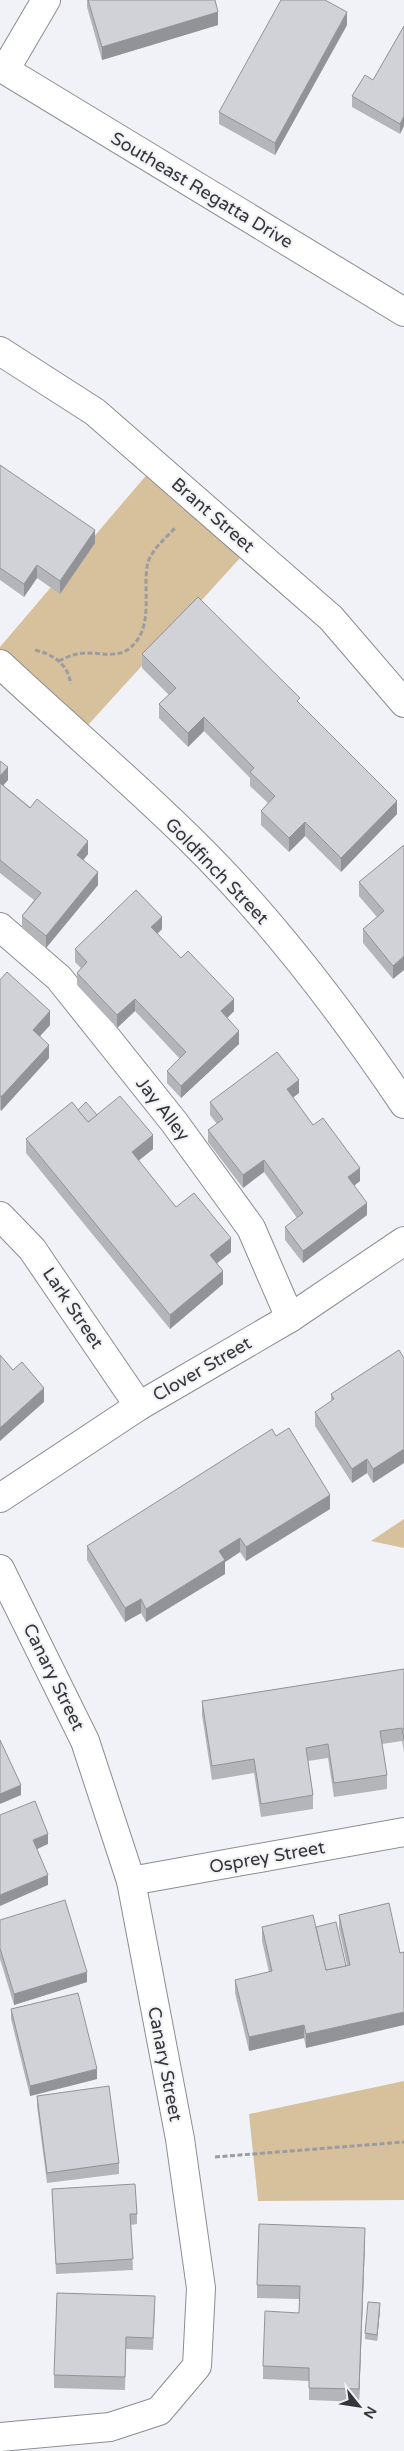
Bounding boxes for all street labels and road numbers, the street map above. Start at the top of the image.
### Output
street label: Southeast Regatta Drive [107,127,297,253]
street label: Brant Street [167,473,259,557]
street label: Goldfinch Street [161,813,273,929]
street label: Jay Alley [131,1073,195,1145]
street label: Lark Street [38,1263,108,1353]
street label: Clover Street [149,1332,255,1406]
street label: Canary Street [19,1620,89,1734]
street label: Osprey Street [207,1836,327,1878]
street label: Canary Street [143,2005,187,2123]

